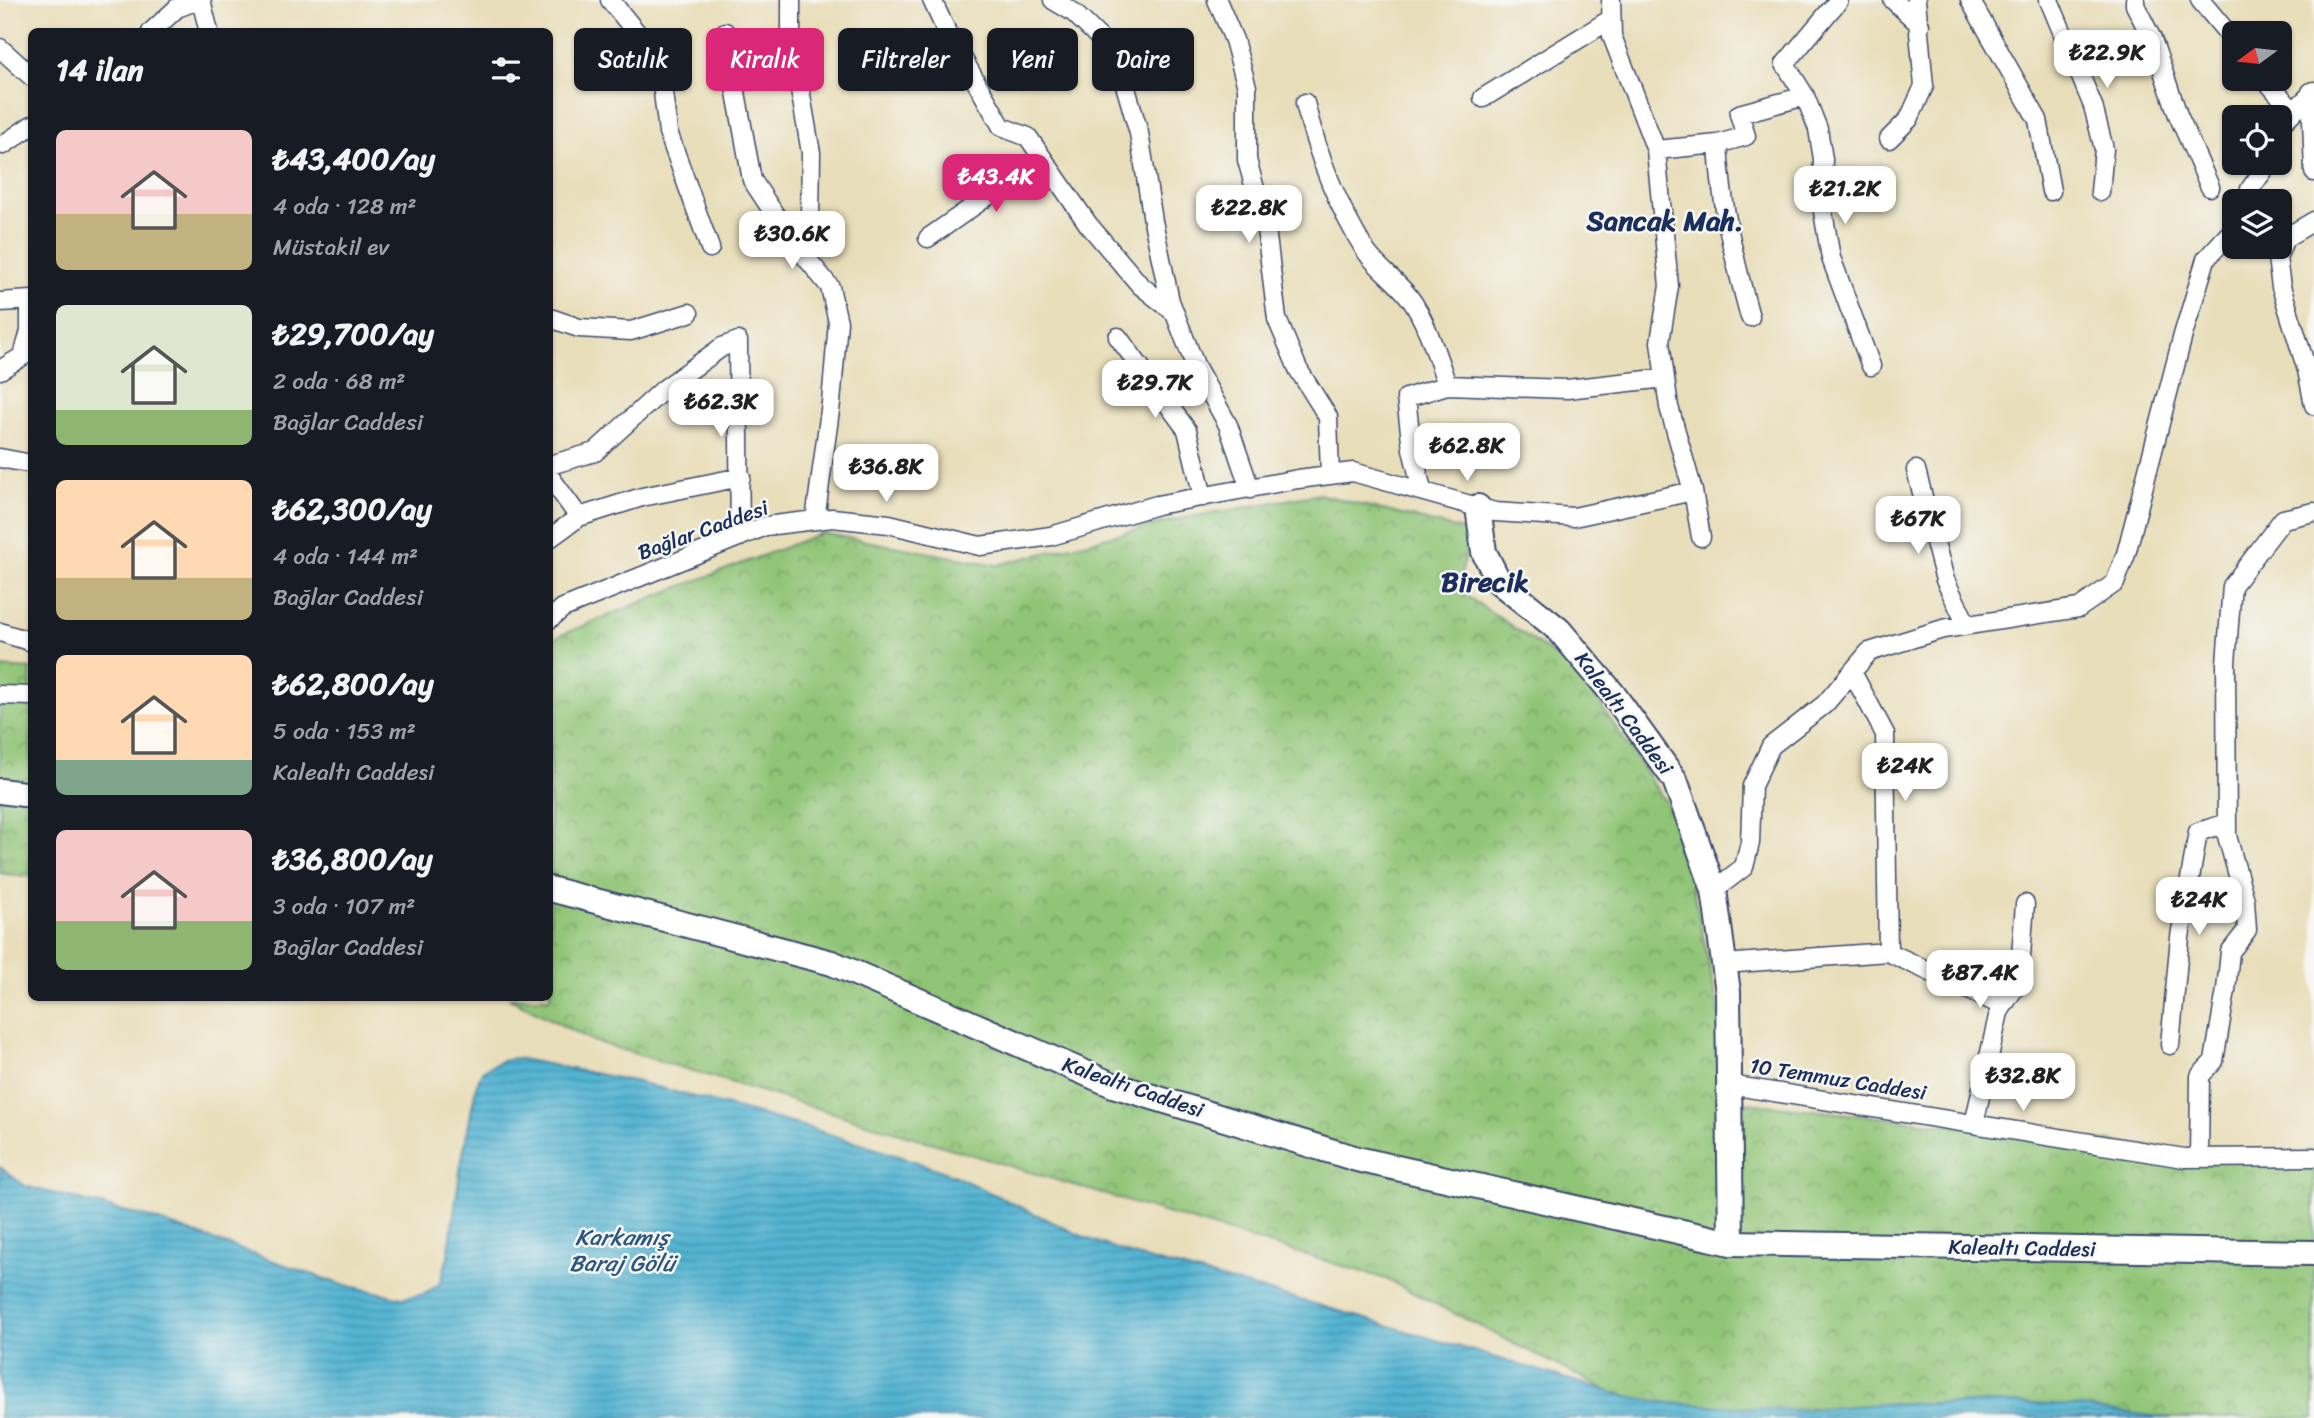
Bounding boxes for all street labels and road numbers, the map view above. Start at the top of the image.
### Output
street label: Bağlar Caddesi [632,488,775,571]
street label: Kalealtı Caddesi [1564,643,1684,784]
street label: Kalealtı Caddesi [1057,1045,1210,1129]
street label: 10 Temmuz Caddesi [1747,1046,1930,1112]
street label: Kalealtı Caddesi [1948,1228,2097,1268]

